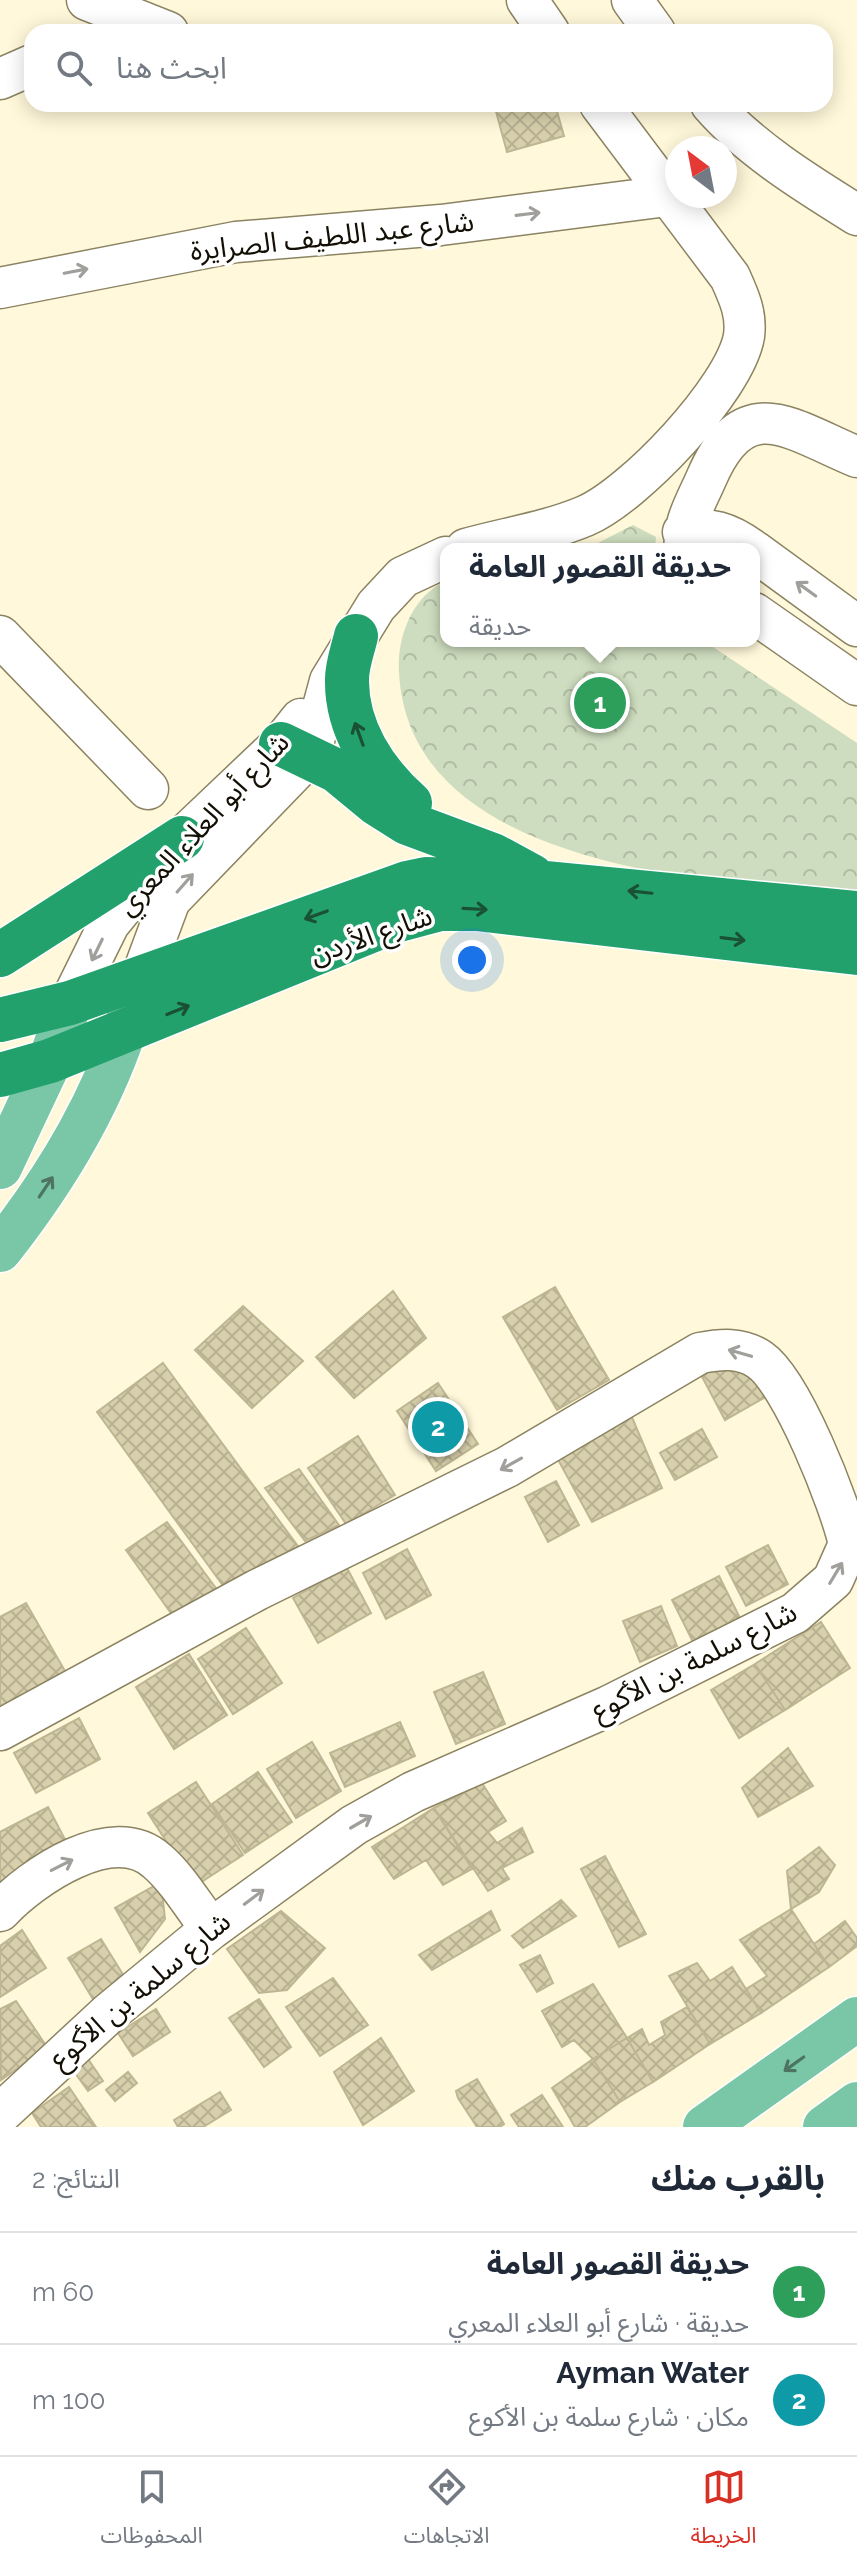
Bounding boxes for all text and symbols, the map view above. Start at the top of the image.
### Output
search box [24,24,833,112]
icon: search [52,46,96,90]
text: ابحث هنا [116,50,227,85]
north arrow [665,136,737,208]
street label: شارع عبد اللطيف الصرايرة [188,205,476,271]
one-way arrow [515,206,540,221]
one-way arrow [63,263,88,278]
popup [440,543,760,647]
text: حديقة القصور العامة [469,549,731,584]
one-way arrow [795,580,817,597]
text: حديقة [469,611,531,641]
pin: 1 [574,673,626,733]
one-way arrow [351,722,365,747]
street label: شارع أبو العلاء المعري [109,725,299,925]
one-way arrow [176,874,194,894]
one-way arrow [627,885,654,900]
street label: شارع الأردن [306,899,438,975]
one-way arrow [461,902,488,917]
one-way arrow [304,909,329,923]
one-way arrow [719,931,746,946]
one-way arrow [88,938,103,961]
your location [452,940,492,980]
one-way arrow [165,1001,190,1016]
one-way arrow [39,1176,55,1199]
one-way arrow [728,1345,754,1360]
pin: 2 [412,1397,464,1457]
one-way arrow [500,1457,524,1472]
one-way arrow [828,1562,844,1585]
street label: شارع سلمة بن الأكوع [586,1595,804,1731]
one-way arrow [349,1813,372,1829]
one-way arrow [50,1857,73,1872]
one-way arrow [242,1889,264,1905]
street label: شارع سلمة بن الأكوع [43,1905,240,2078]
one-way arrow [783,2056,805,2072]
text: بالقرب منك [651,2158,825,2198]
text: النتائج: 2 [32,2164,120,2194]
text: حديقة القصور العامة [487,2246,749,2281]
text: 60 m [32,2277,94,2307]
text: 1 [793,2277,805,2307]
text: حديقة · شارع أبو العلاء المعري [448,2308,749,2338]
text: Ayman Water [556,2355,749,2390]
text: 100 m [32,2385,106,2415]
text: 2 [792,2385,806,2415]
text: مكان · شارع سلمة بن الأكوع [469,2402,749,2432]
tab: المحفوظات [101,2465,203,2559]
tab: الاتجاهات [404,2465,490,2559]
tab: الخريطة [691,2465,757,2559]

